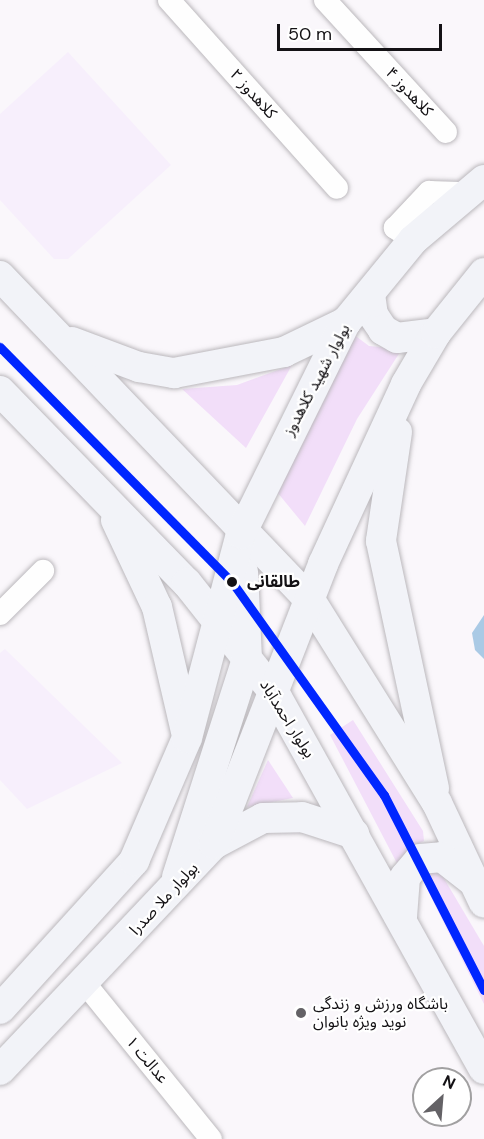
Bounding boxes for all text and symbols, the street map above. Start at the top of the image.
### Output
scale bar [280,12,445,50]
text: 50 m [288,22,332,46]
street label: کلاهدوز ۴ [381,63,437,121]
street label: کلاهدوز ۲ [226,65,280,123]
street label: بولوار شهید کلاهدوز [279,321,355,439]
marker: طالقانی [222,572,242,592]
place label: طالقانی [247,572,300,592]
street label: بولوار احمدآباد [255,676,319,762]
street label: بولوار ملا صدرا [126,859,202,939]
place label: باشگاه ورزش و زندگی نوید ویژه بانوان [313,994,448,1032]
marker: باشگاه ورزش و زندگی نوید ویژه بانوان [294,1006,308,1020]
street label: عدالت ۱ [122,1033,172,1087]
north arrow [412,1067,472,1127]
text: N [439,1070,459,1094]

